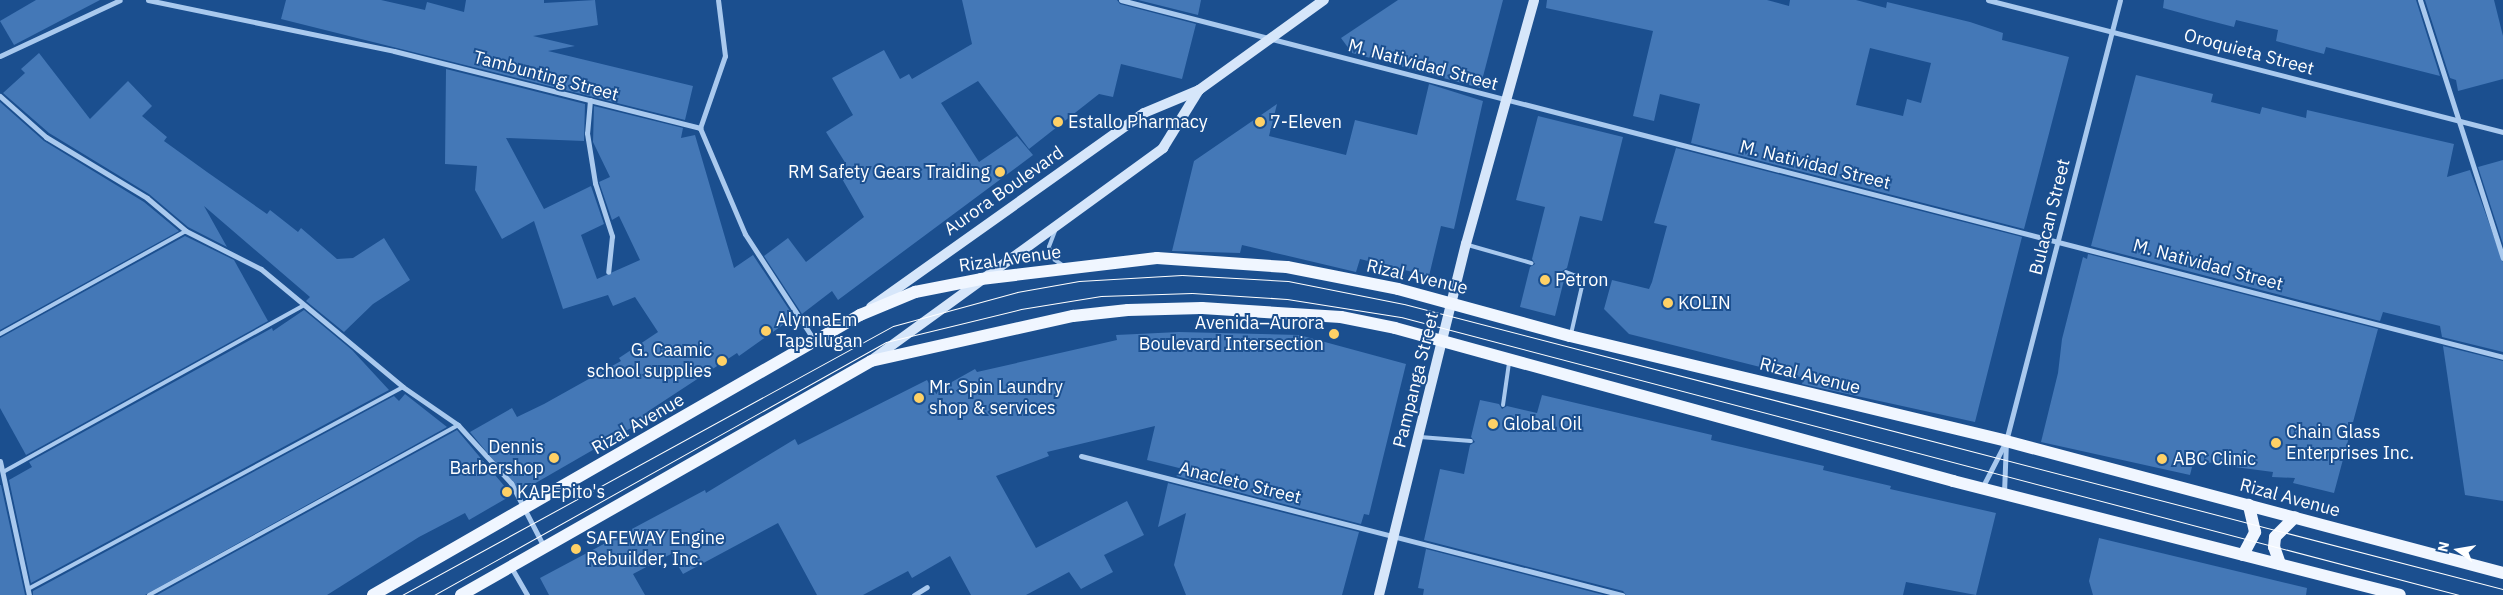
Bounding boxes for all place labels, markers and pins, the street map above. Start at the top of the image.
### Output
place label: Estallo Pharmacy [1068,111,1208,133]
place label: 7-Eleven [1270,111,1342,133]
marker: Estallo Pharmacy [1052,116,1064,128]
marker: 7-Eleven [1254,116,1266,128]
place label: RM Safety Gears Traiding [788,161,990,183]
marker: RM Safety Gears Traiding [994,166,1006,178]
place label: Petron [1555,269,1609,291]
marker: Petron [1539,274,1551,286]
place label: KOLIN [1678,292,1731,314]
marker: KOLIN [1662,297,1674,309]
place label: AlynnaEm Tapsilugan [776,310,863,352]
place label: Avenida–Aurora Boulevard Intersection [1139,313,1324,356]
marker: AlynnaEm Tapsilugan [760,325,772,337]
marker: Avenida–Aurora Boulevard Intersection [1328,328,1340,340]
place label: G. Caamic school supplies [587,340,712,382]
marker: G. Caamic school supplies [716,355,728,367]
place label: Mr. Spin Laundry shop & services [929,377,1063,419]
marker: Mr. Spin Laundry shop & services [913,392,925,404]
place label: Global Oil [1503,413,1582,435]
marker: Global Oil [1487,418,1499,430]
place label: Chain Glass Enterprises Inc. [2286,422,2414,464]
place label: Dennis Barbershop [450,437,544,479]
marker: Chain Glass Enterprises Inc. [2270,437,2282,449]
place label: ABC Clinic [2173,448,2256,470]
marker: Dennis Barbershop [548,452,560,464]
marker: ABC Clinic [2155,452,2169,466]
place label: KAPEpito's [517,481,605,503]
marker: KAPEpito's [501,486,513,498]
place label: SAFEWAY Engine Rebuilder, Inc. [586,528,725,570]
marker: SAFEWAY Engine Rebuilder, Inc. [570,543,582,555]

